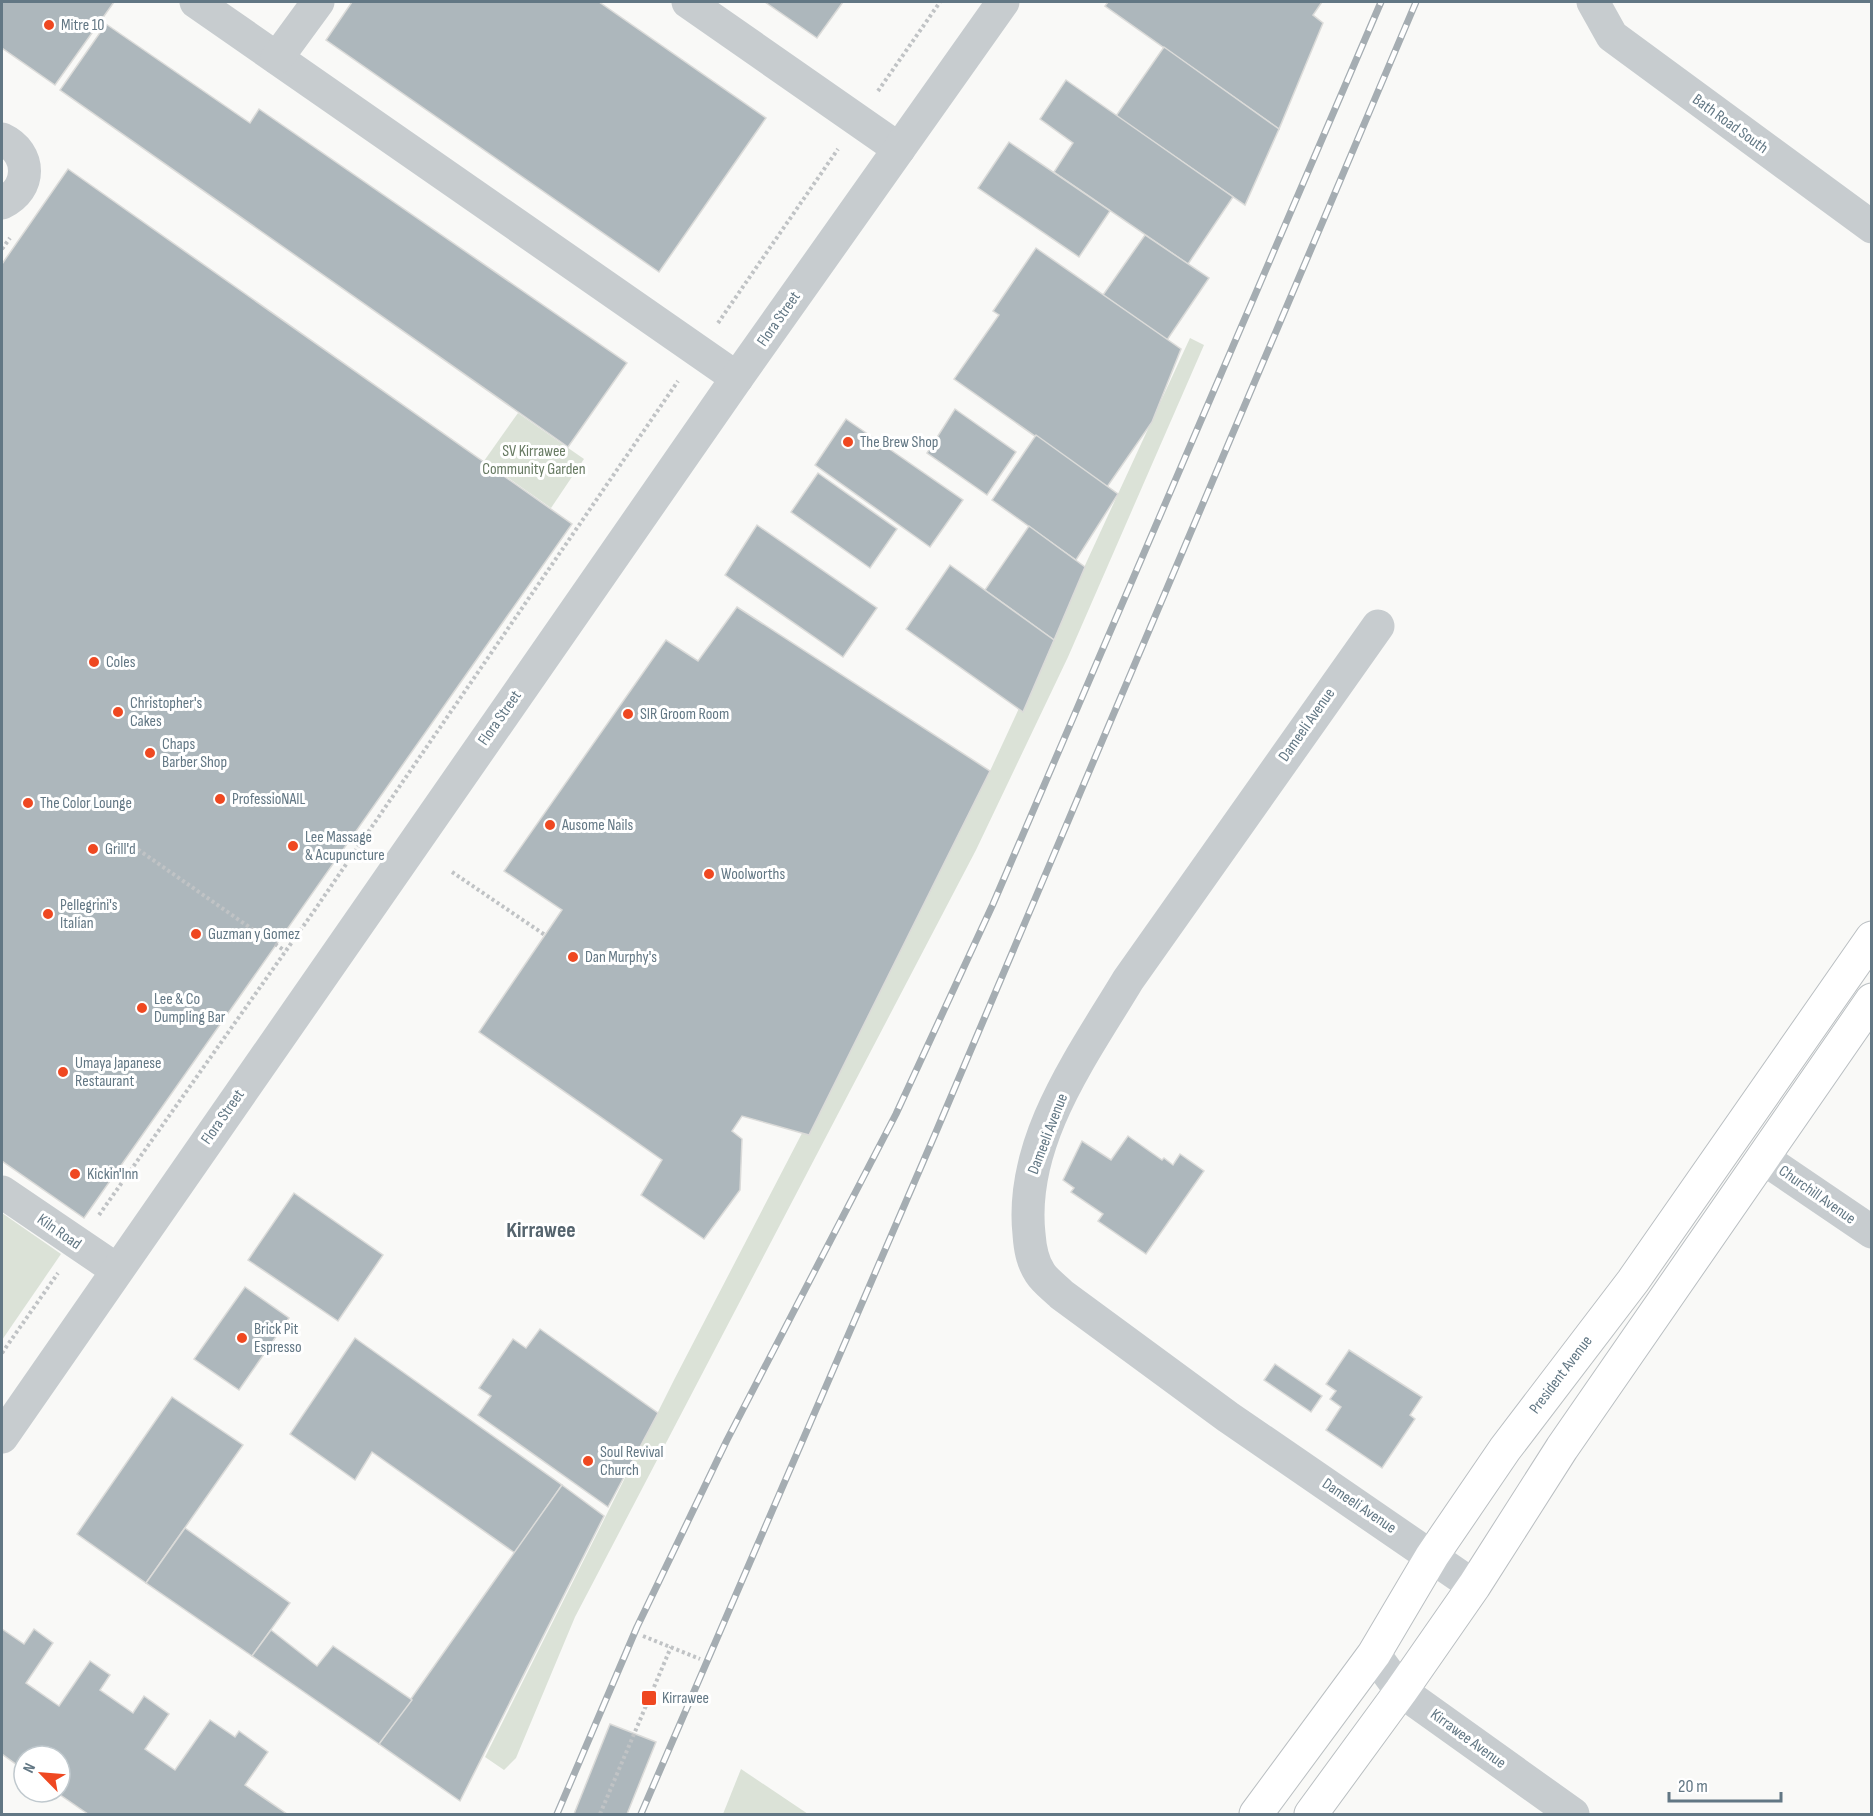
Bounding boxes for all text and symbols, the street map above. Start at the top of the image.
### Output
place label: Mitre 10 [61,16,104,35]
marker: Mitre 10 [42,18,56,32]
street label: Bath Road South [1689,90,1771,158]
street label: Flora Street [753,288,805,350]
place label: The Brew Shop [860,433,939,452]
marker: The Brew Shop [841,435,855,449]
park label: SV Kirrawee Community Garden [482,442,586,479]
place label: Coles [106,653,136,672]
marker: Coles [87,655,101,669]
street label: Dameeli Avenue [1275,685,1339,765]
street label: Flora Street [474,687,526,749]
place label: Christopher's Cakes [130,694,202,731]
marker: Christopher's Cakes [111,705,125,719]
place label: SIR Groom Room [640,705,729,724]
marker: SIR Groom Room [621,707,635,721]
place label: Chaps Barber Shop [162,735,227,772]
marker: Chaps Barber Shop [143,746,157,760]
place label: ProfessioNAIL [232,790,306,809]
marker: ProfessioNAIL [213,792,227,806]
place label: The Color Lounge [40,794,132,813]
marker: The Color Lounge [21,796,35,810]
place label: Ausome Nails [561,816,633,835]
marker: Ausome Nails [543,818,557,832]
place label: Lee Massage & Acupuncture [305,828,385,865]
marker: Lee Massage & Acupuncture [286,839,300,853]
place label: Grill'd [105,840,136,859]
marker: Grill'd [86,842,100,856]
place label: Woolworths [721,865,785,884]
marker: Woolworths [702,867,716,881]
place label: Pellegrini's Italian [60,896,118,933]
marker: Pellegrini's Italian [41,907,55,921]
place label: Guzman y Gomez [208,925,300,944]
marker: Guzman y Gomez [189,927,203,941]
place label: Dan Murphy's [585,948,657,967]
marker: Dan Murphy's [566,950,580,964]
place label: Lee & Co Dumpling Bar [154,990,226,1027]
marker: Lee & Co Dumpling Bar [135,1001,149,1015]
place label: Umaya Japanese Restaurant [75,1054,162,1091]
marker: Umaya Japanese Restaurant [56,1065,70,1079]
street label: Flora Street [197,1086,249,1148]
street label: Dameeli Avenue [1024,1091,1072,1177]
street label: Churchill Avenue [1775,1162,1859,1228]
place label: Kickin'Inn [87,1165,138,1184]
marker: Kickin'Inn [68,1167,82,1181]
street label: Kiln Road [33,1210,85,1254]
district label: Kirrawee [506,1217,576,1244]
place label: Brick Pit Espresso [254,1320,302,1357]
marker: Brick Pit Espresso [235,1331,249,1345]
street label: President Avenue [1525,1332,1597,1418]
place label: Soul Revival Church [600,1443,663,1480]
marker: Soul Revival Church [581,1454,595,1468]
street label: Dameeli Avenue [1318,1474,1400,1538]
marker: Kirrawee [640,1689,658,1707]
place label: Kirrawee [662,1689,709,1708]
street label: Kirrawee Avenue [1427,1705,1509,1773]
north arrow [12,1744,72,1804]
text: N [19,1760,40,1776]
scale bar [1669,1765,1782,1803]
text: 20 m [1678,1776,1708,1797]

